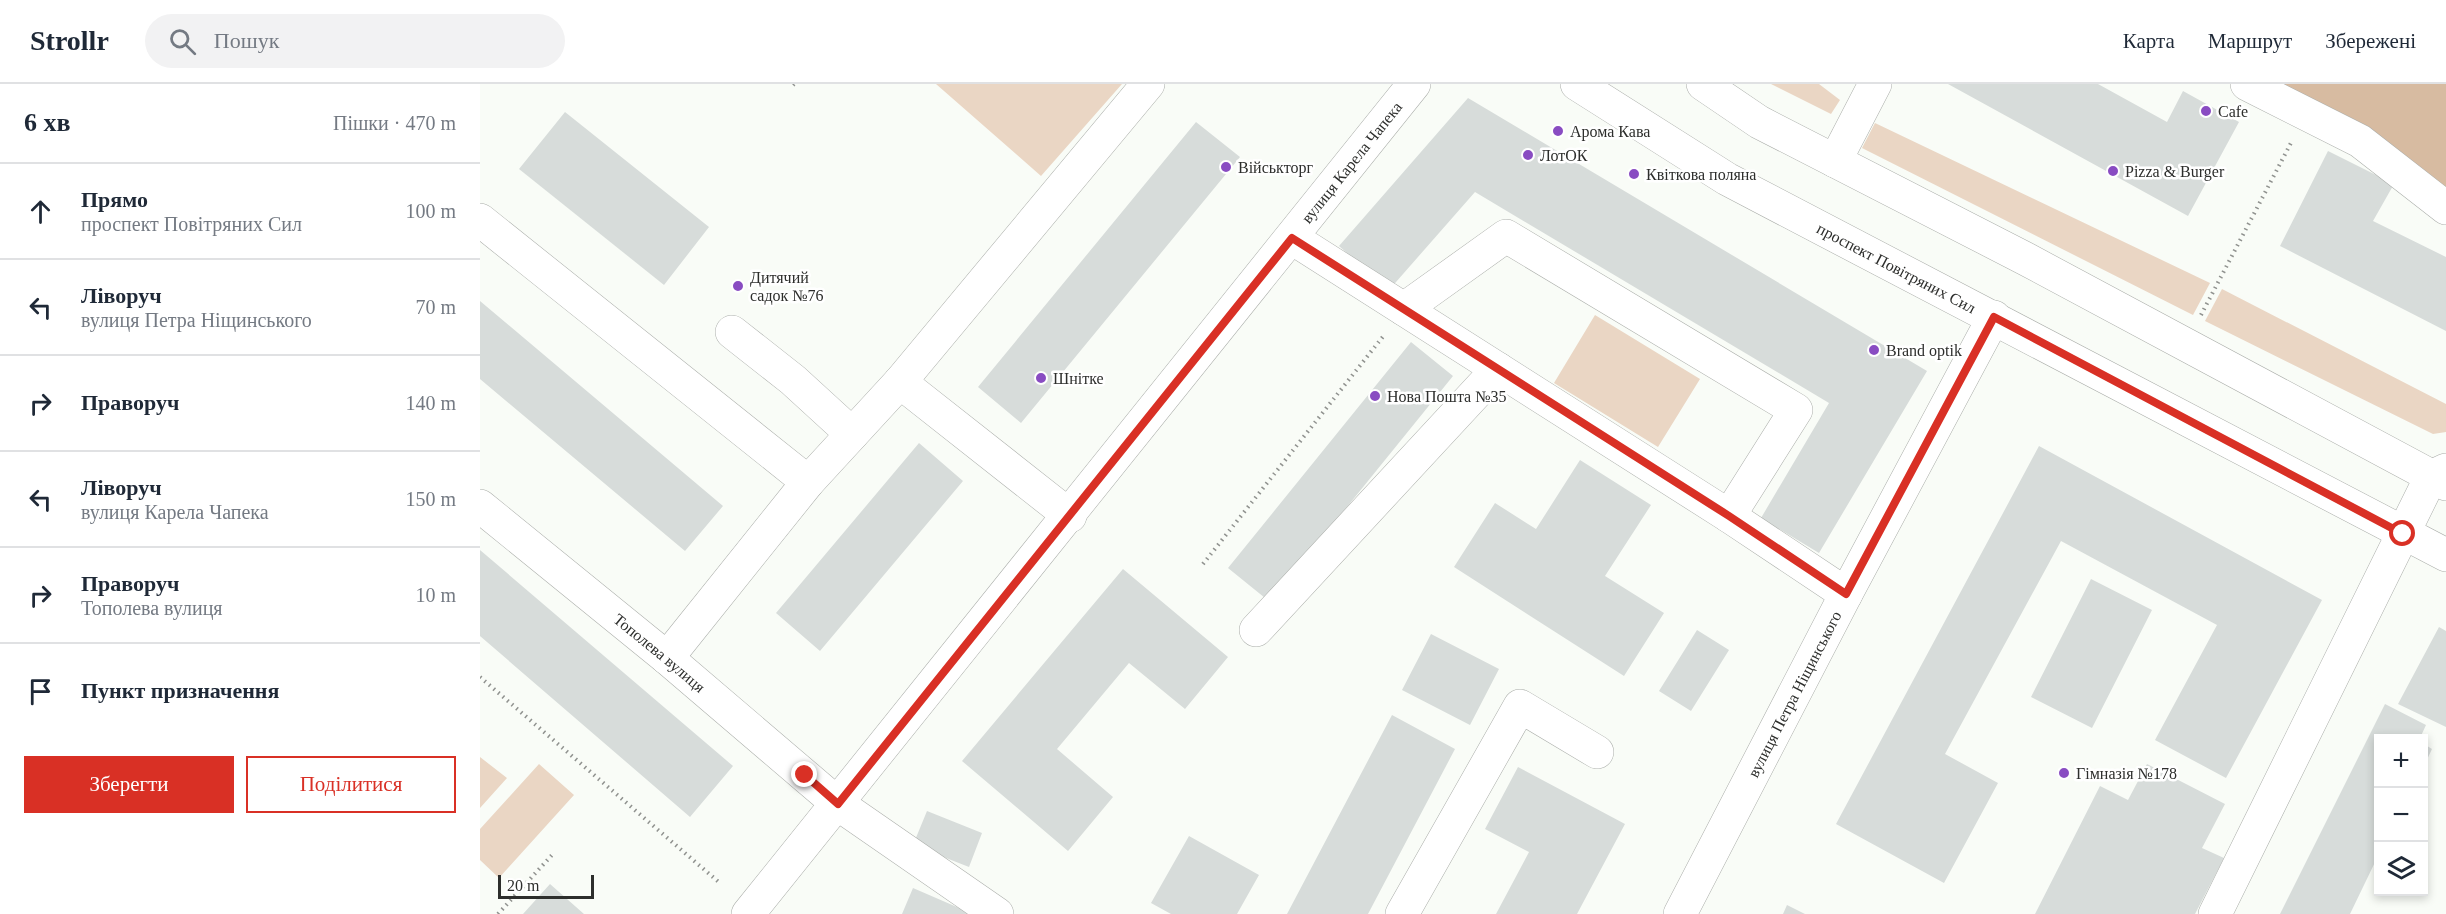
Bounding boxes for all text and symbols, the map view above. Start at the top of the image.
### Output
search box [145,14,565,68]
text: Strollr [30,25,109,56]
icon: search [166,25,199,58]
text: Пошук [214,28,279,53]
text: Карта [2123,29,2175,53]
text: Маршрут [2208,29,2292,53]
text: Збережені [2325,29,2416,53]
street label: вулиця Карела Чапека [1298,99,1405,226]
place label: Cafe [2218,103,2248,120]
marker: Cafe [2199,104,2213,118]
text: 6 хв [24,108,71,137]
text: Пішки · 470 m [333,112,456,134]
place label: Арома Кава [1570,123,1650,141]
marker: Арома Кава [1551,124,1565,138]
place label: ЛотОК [1540,147,1588,164]
marker: ЛотОК [1521,148,1535,162]
place label: Військторг [1238,159,1313,177]
marker: Військторг [1219,160,1233,174]
place label: Pizza & Burger [2125,163,2225,181]
marker: Pizza & Burger [2106,164,2120,178]
place label: Квіткова поляна [1646,166,1756,183]
marker: Квіткова поляна [1627,167,1641,181]
text: Прямо [81,187,148,212]
icon: ahead [24,195,57,228]
text: 100 m [405,200,456,222]
text: проспект Повітряних Сил [81,213,302,235]
street label: проспект Повітряних Сил [1814,220,1979,317]
place label: Дитячий садок №76 [750,269,824,305]
marker: Дитячий садок №76 [731,279,745,293]
text: Ліворуч [81,283,162,308]
icon: left [24,291,57,324]
text: 70 m [415,296,456,318]
text: вулиця Петра Ніщинського [81,309,312,331]
place label: Brand optik [1886,342,1962,360]
marker: Brand optik [1867,343,1881,357]
place label: Шнітке [1053,370,1104,387]
marker: Шнітке [1034,371,1048,385]
icon: right [24,387,57,420]
place label: Нова Пошта №35 [1387,388,1506,405]
marker: Нова Пошта №35 [1368,389,1382,403]
text: Праворуч [81,390,179,415]
text: 140 m [405,392,456,414]
text: Ліворуч [81,475,162,500]
icon: left [24,483,57,516]
text: 150 m [405,488,456,510]
text: вулиця Карела Чапека [81,501,269,523]
route start [2389,520,2415,546]
text: Праворуч [81,571,179,596]
icon: right [24,579,57,612]
text: 10 m [415,584,456,606]
text: Тополева вулиця [81,597,223,619]
street label: вулиця Петра Ніщинського [1745,608,1845,780]
street label: Тополева вулиця [610,610,709,696]
icon: arrive [24,675,57,708]
text: Пункт призначення [81,678,279,703]
map controls [2374,734,2428,896]
button: + [2374,734,2428,788]
button: Зберегти [24,756,234,813]
button: Поділитися [246,756,456,813]
route end [791,761,817,787]
place label: Гімназія №178 [2076,765,2177,782]
marker: Гімназія №178 [2057,766,2071,780]
button: − [2374,788,2428,842]
button: layers [2374,842,2428,896]
scale bar [498,872,594,900]
text: 20 m [507,877,539,894]

